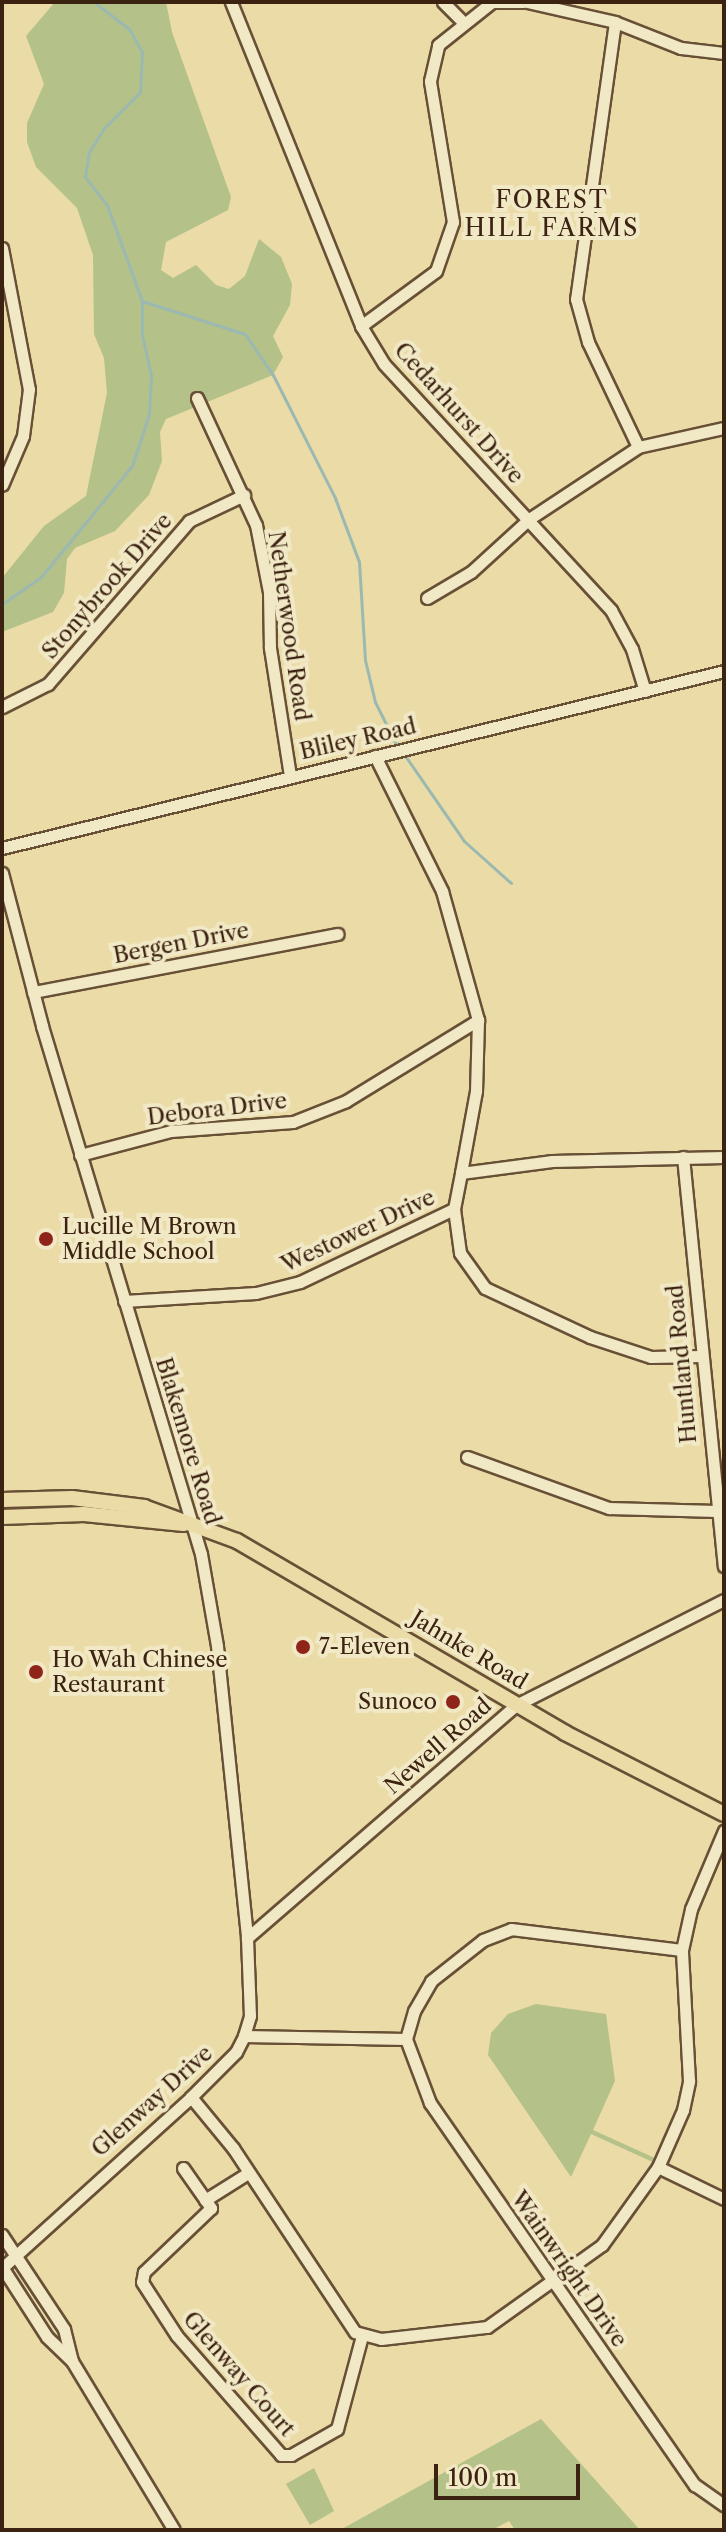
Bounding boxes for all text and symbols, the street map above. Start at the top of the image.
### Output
district label: FOREST HILL FARMS [464,186,640,242]
street label: Cedarhurst Drive [389,337,529,489]
street label: Stonybrook Drive [36,508,178,664]
street label: Netherwood Road [263,529,315,723]
street label: Bliley Road [297,713,419,765]
street label: Bergen Drive [111,917,251,969]
street label: Debora Drive [146,1087,288,1131]
street label: Westower Drive [277,1184,439,1278]
place label: Lucille M Brown Middle School [62,1213,237,1264]
marker: Lucille M Brown Middle School [37,1230,55,1248]
street label: Huntland Road [662,1284,702,1444]
street label: Blakemore Road [150,1354,226,1528]
street label: Jahnke Road [406,1605,532,1695]
place label: 7-Eleven [319,1634,410,1660]
marker: 7-Eleven [294,1638,312,1656]
place label: Ho Wah Chinese Restaurant [52,1646,228,1698]
marker: Ho Wah Chinese Restaurant [27,1663,45,1681]
place label: Sunoco [358,1689,437,1715]
street label: Newell Road [379,1692,497,1800]
marker: Sunoco [444,1693,462,1711]
street label: Glenway Drive [86,2040,218,2162]
street label: Wainwright Drive [505,2186,633,2352]
street label: Glenway Court [177,2306,301,2442]
scale bar [438,2448,584,2498]
text: 100 m [448,2463,517,2492]

